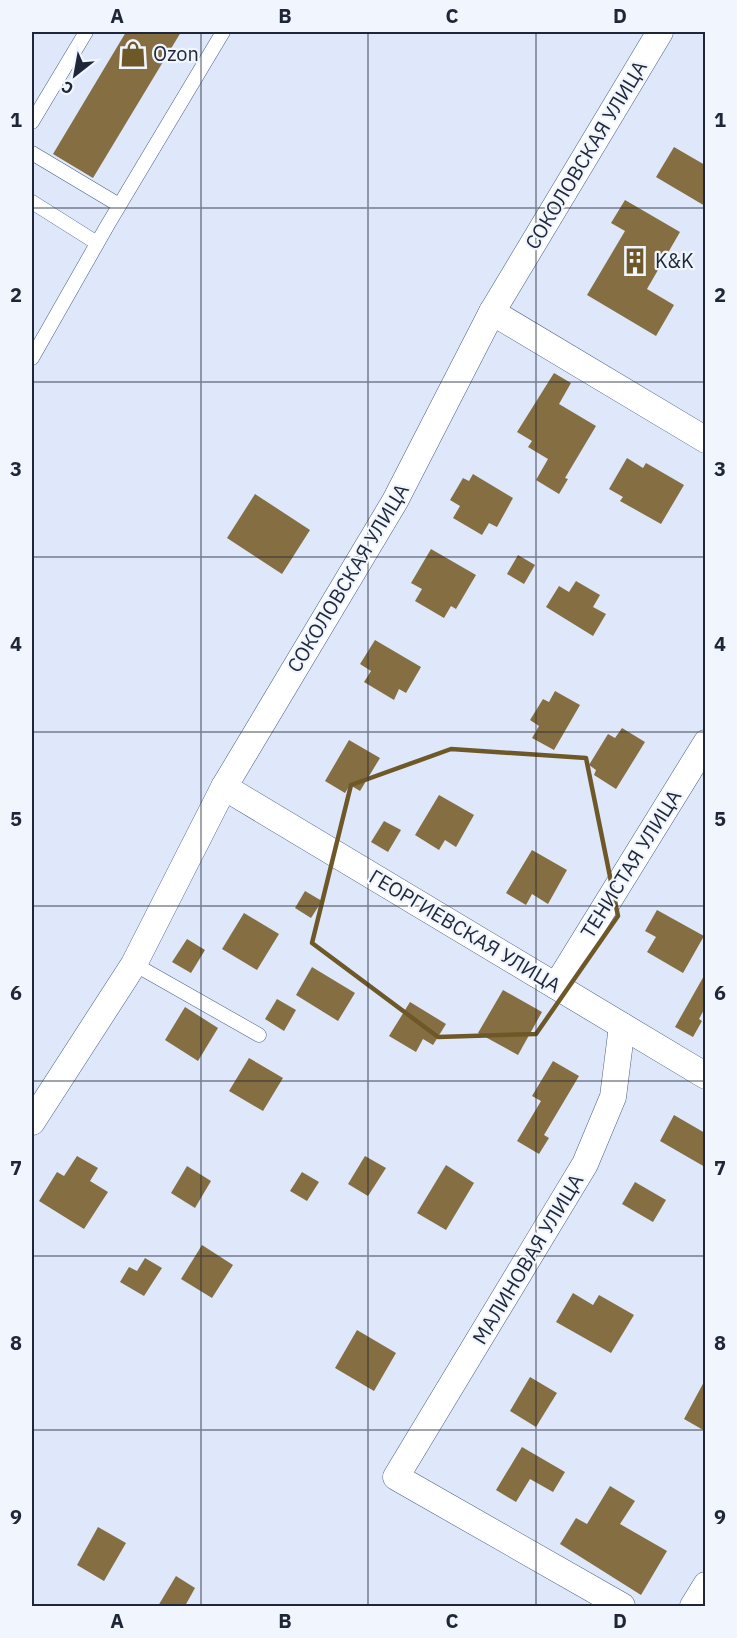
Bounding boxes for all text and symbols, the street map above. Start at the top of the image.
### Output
text: A [110,2,124,29]
text: B [278,2,292,29]
text: C [445,2,459,29]
text: D [613,2,627,29]
shop icon: Ozon [118,39,148,69]
place label: Ozon [153,40,199,67]
north arrow [45,45,105,105]
street label: СОКОЛОВСКАЯ УЛИЦА [518,55,653,254]
text: С [58,77,77,99]
text: 1 [10,106,22,133]
text: 1 [714,106,726,133]
building icon: K&K [620,246,650,276]
place label: K&K [655,247,694,274]
text: 2 [10,281,22,308]
text: 2 [714,281,726,308]
text: 3 [10,455,22,482]
text: 3 [714,455,726,482]
street label: СОКОЛОВСКАЯ УЛИЦА [280,478,415,677]
text: 4 [10,630,22,657]
text: 4 [714,630,726,657]
street label: ТЕНИСТАЯ УЛИЦА [574,784,687,943]
text: 5 [10,805,22,832]
text: 5 [714,805,726,832]
street label: ГЕОРГИЕВСКАЯ УЛИЦА [364,863,566,999]
text: 6 [10,979,22,1006]
text: 6 [714,979,726,1006]
text: 7 [10,1154,22,1181]
text: 7 [714,1154,726,1181]
street label: МАЛИНОВАЯ УЛИЦА [466,1168,589,1349]
text: 8 [10,1329,22,1356]
text: 8 [714,1329,726,1356]
text: 9 [10,1503,22,1530]
text: 9 [714,1503,726,1530]
text: A [110,1607,124,1634]
text: B [278,1607,292,1634]
text: C [445,1607,459,1634]
text: D [613,1607,627,1634]

